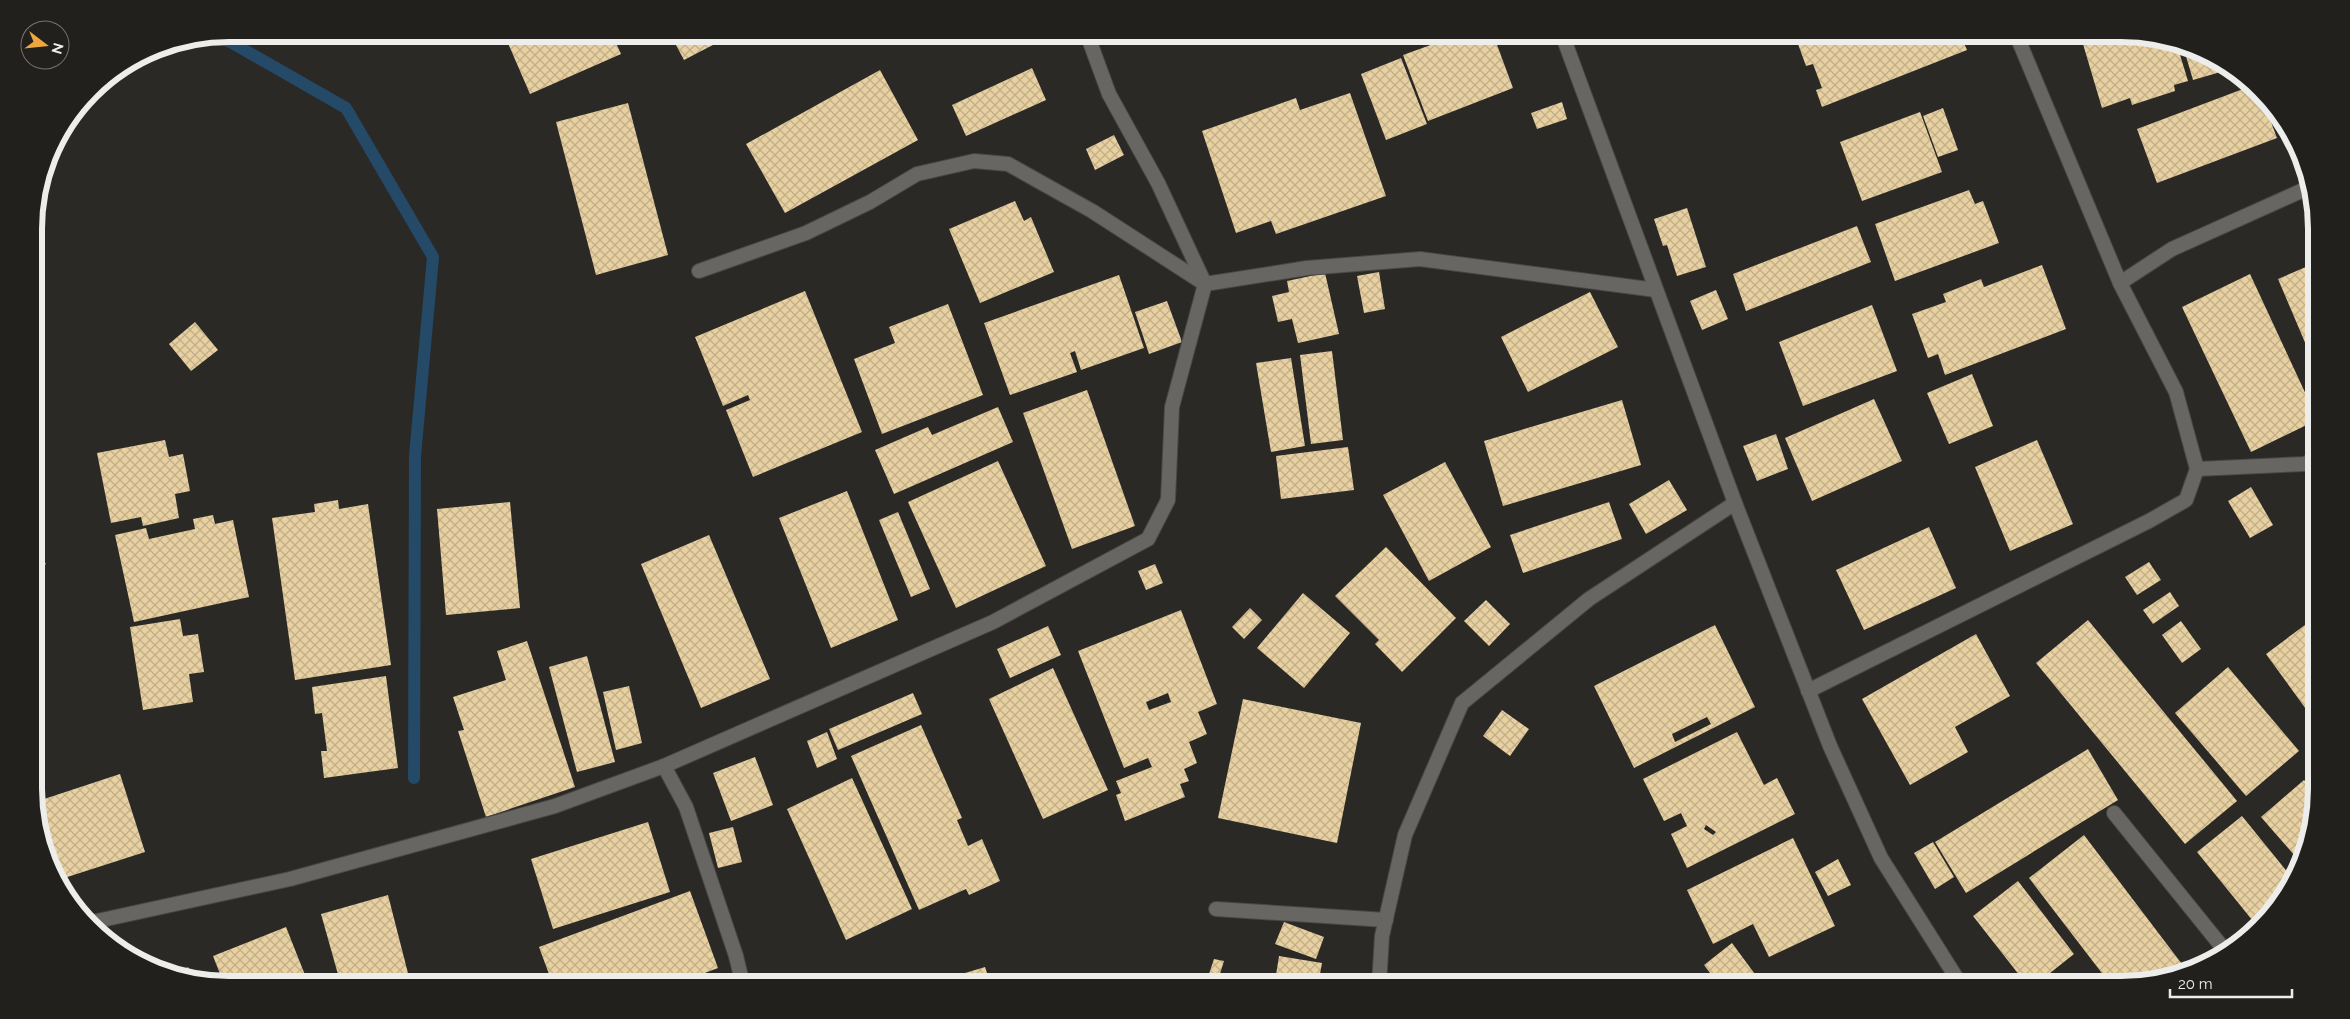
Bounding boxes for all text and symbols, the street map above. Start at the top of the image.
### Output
north arrow [20,20,70,70]
text: N [48,41,67,56]
scale bar [2170,966,2292,998]
text: 20 m [2178,975,2213,993]

